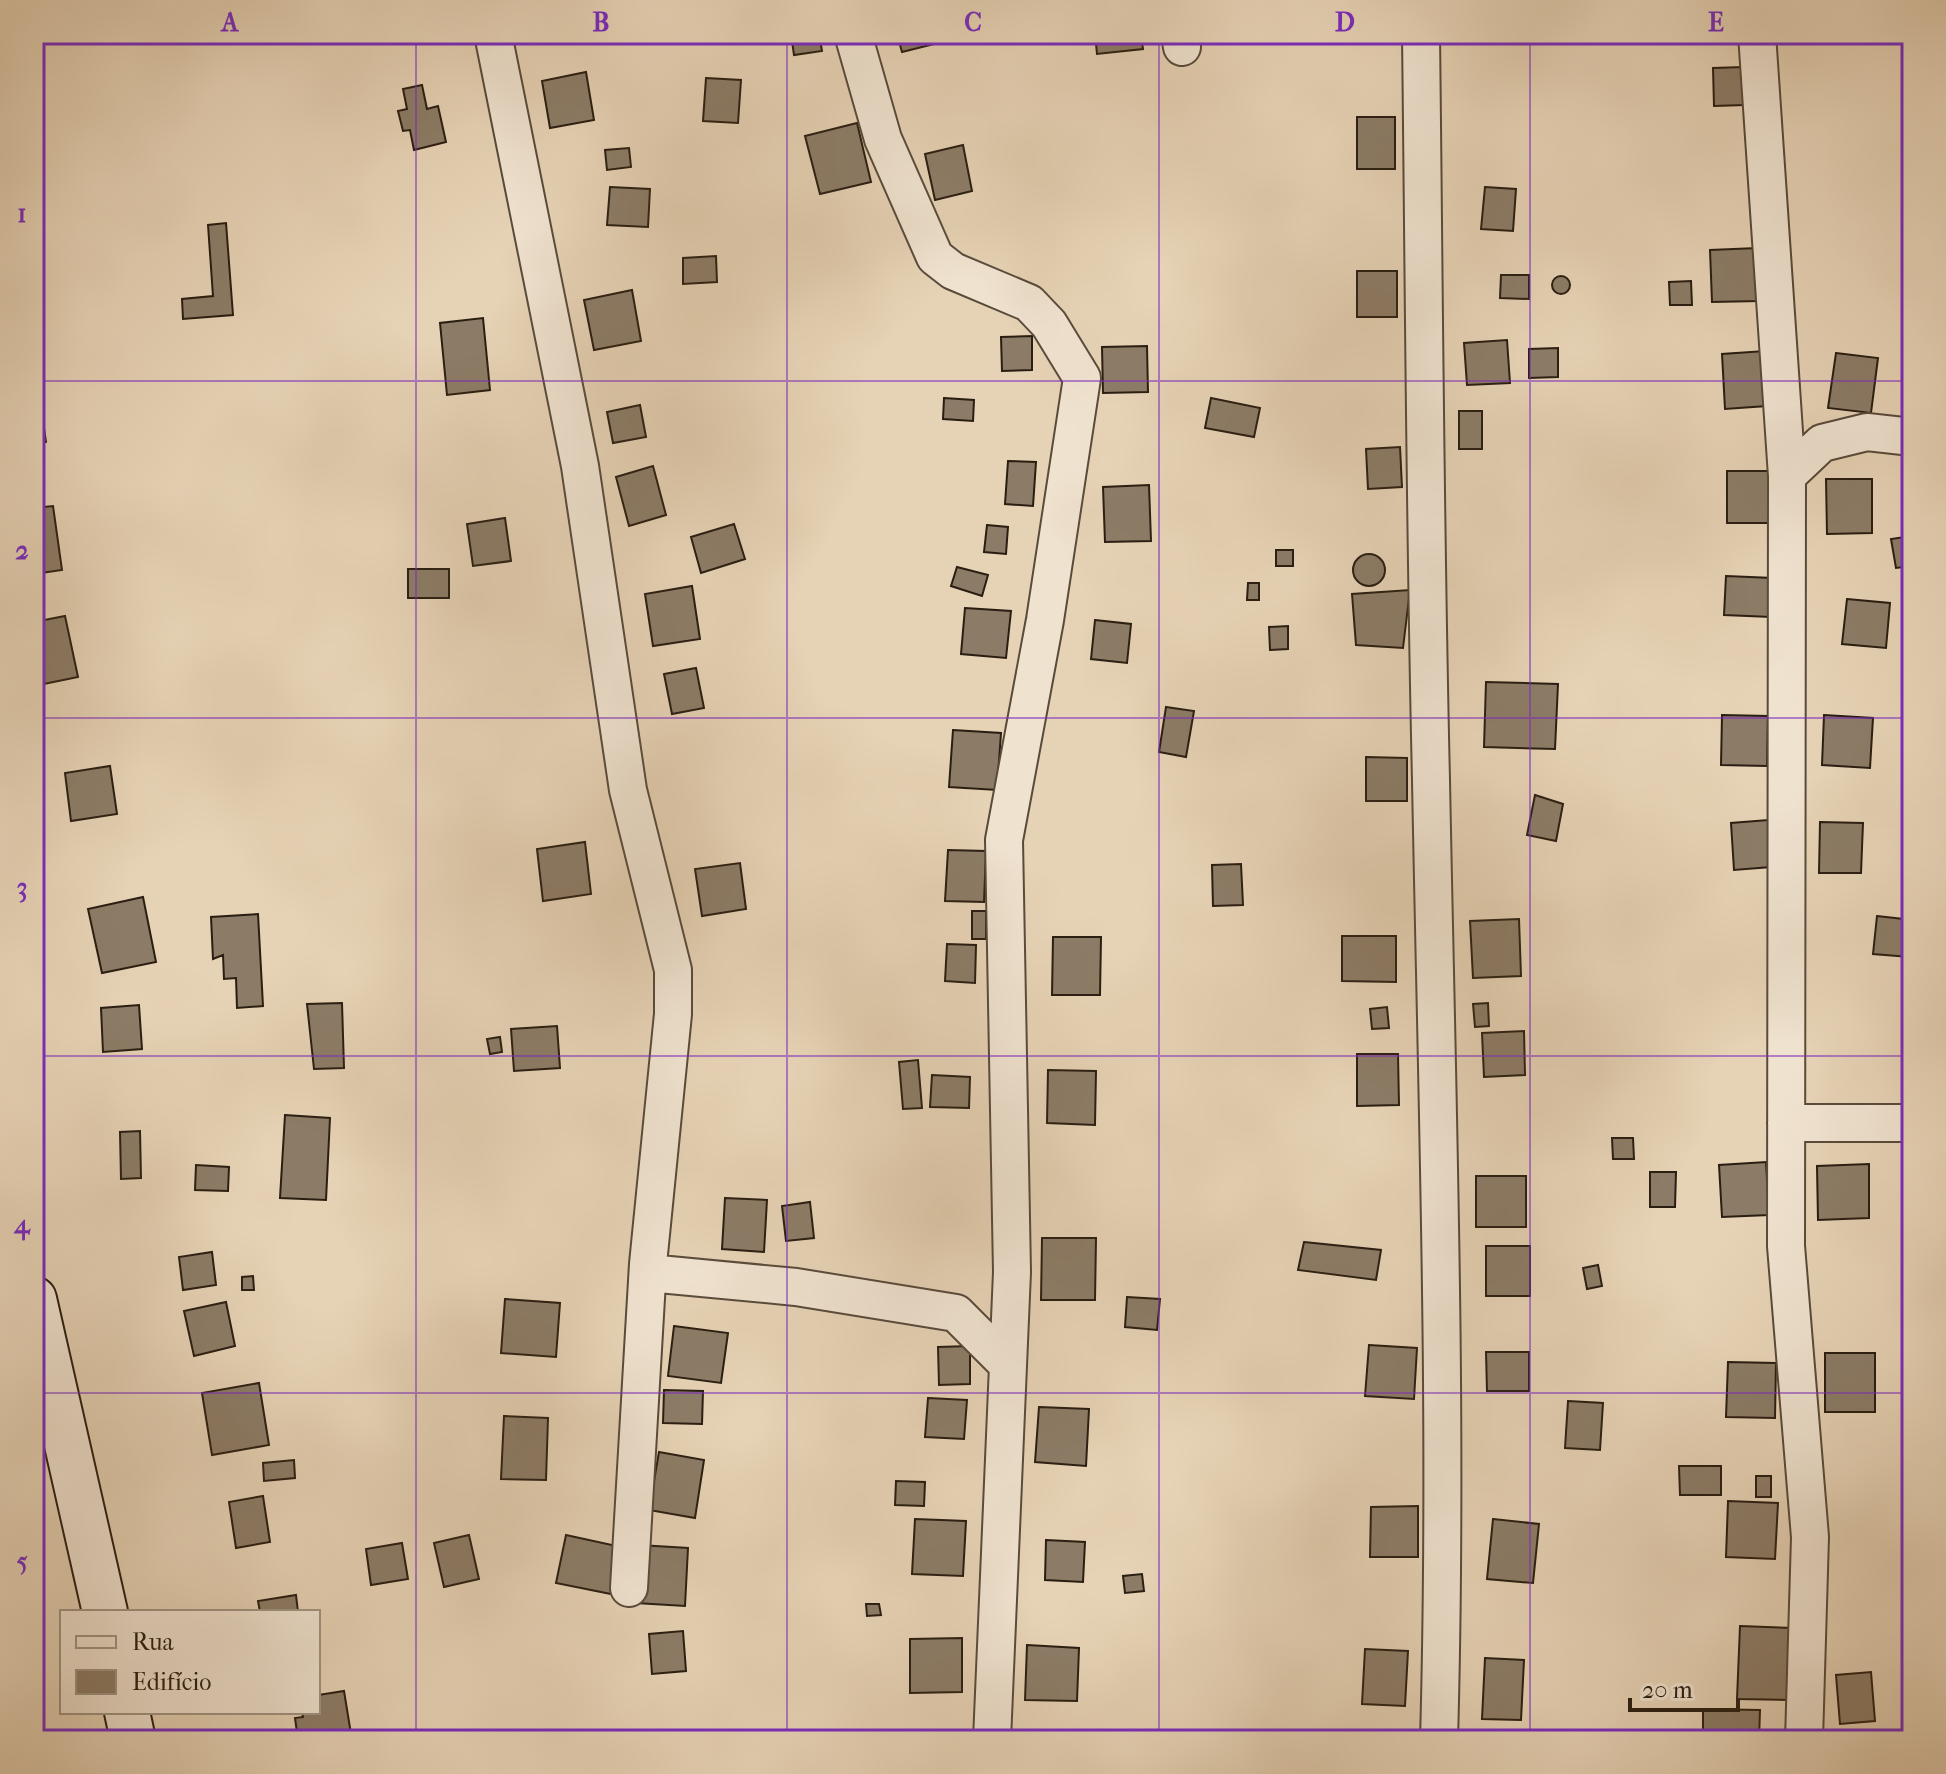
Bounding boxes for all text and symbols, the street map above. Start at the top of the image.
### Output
text: A [220,7,240,38]
text: B [593,7,610,38]
text: C [964,7,982,38]
text: D [1335,7,1355,38]
text: E [1708,7,1724,38]
text: 1 [17,198,27,229]
text: 2 [15,535,29,566]
text: 3 [17,872,27,903]
text: 4 [13,1209,31,1241]
text: 5 [16,1546,28,1577]
legend [60,1610,320,1714]
text: Rua [132,1628,175,1656]
scale bar [1630,1662,1738,1712]
text: Edifício [132,1668,211,1696]
text: 20 m [1642,1676,1693,1704]

